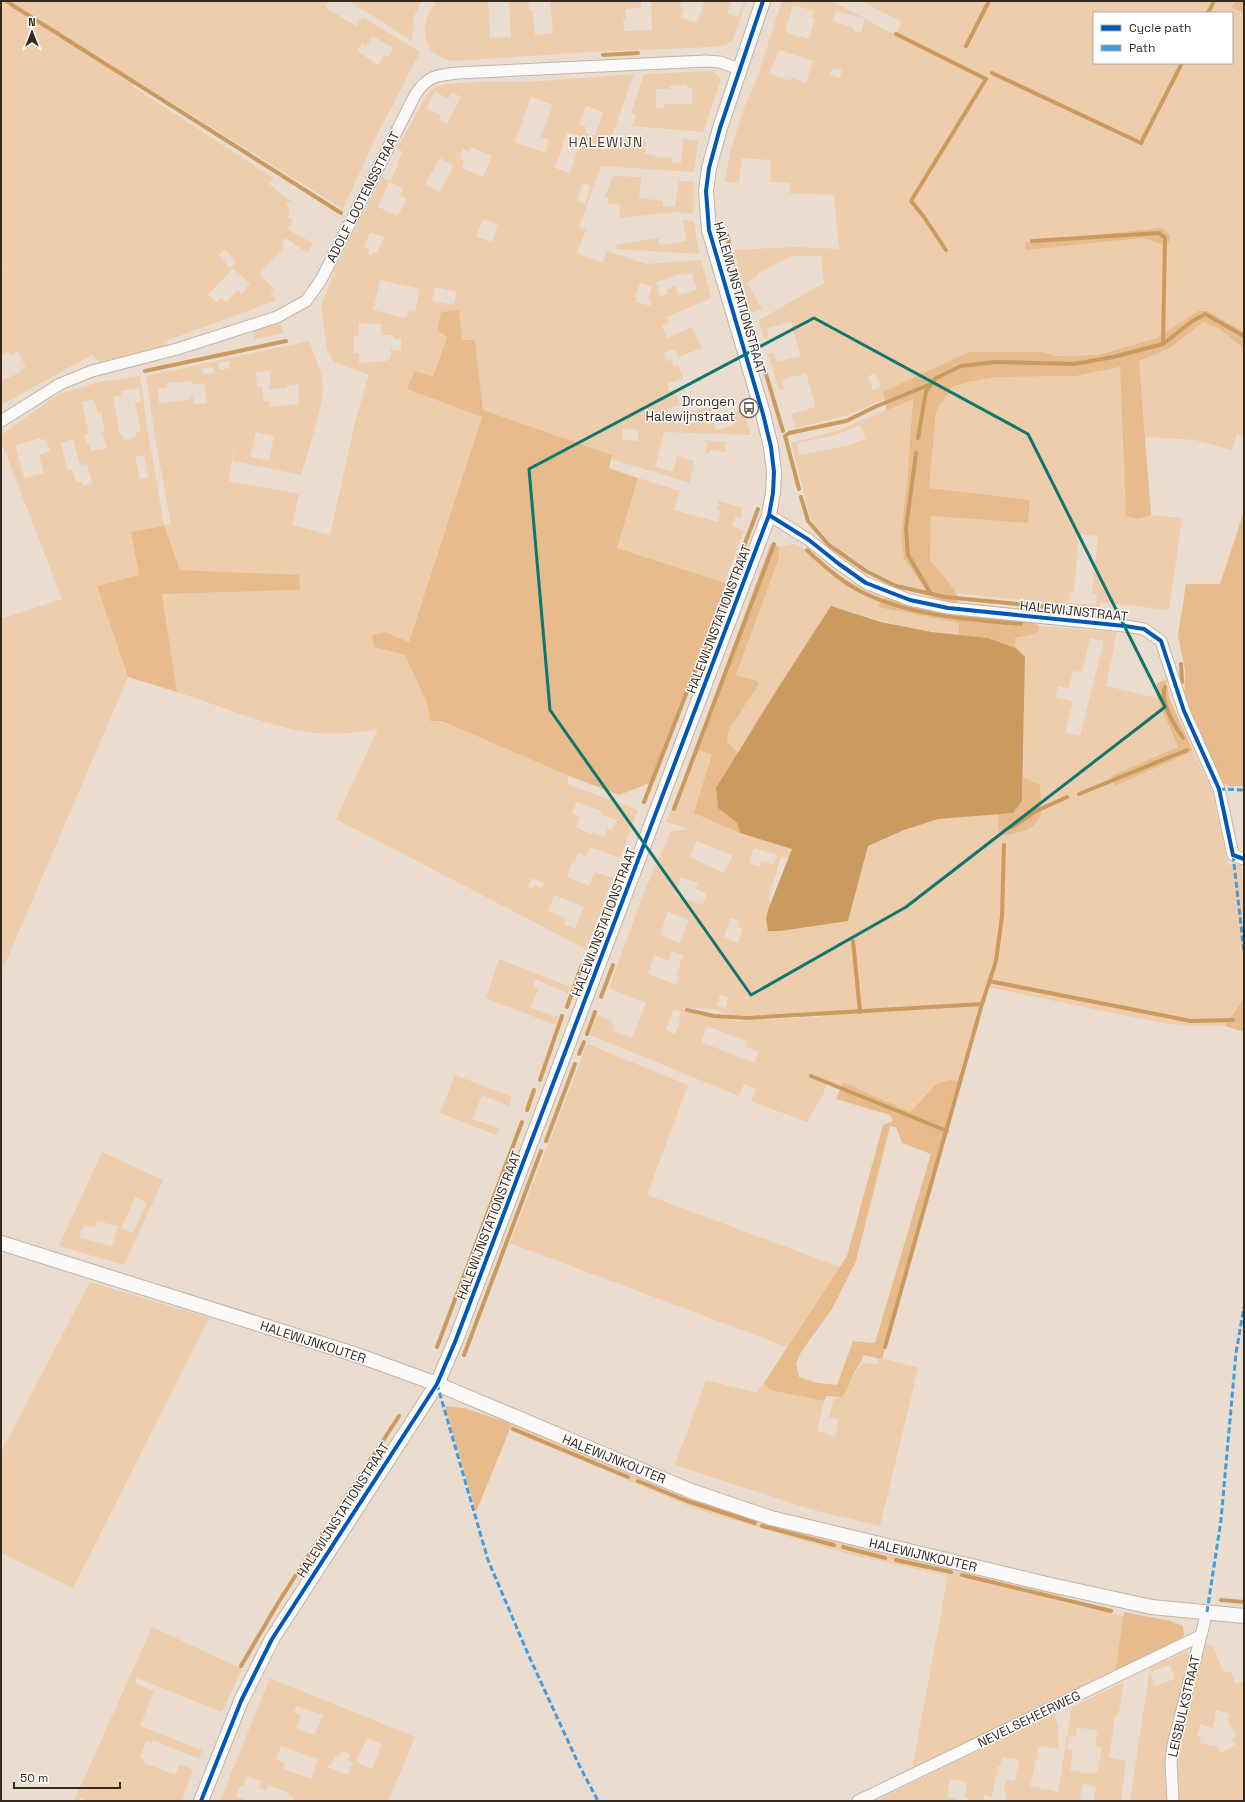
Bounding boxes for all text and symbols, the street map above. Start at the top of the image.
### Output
north arrow [12,12,52,52]
legend [1093,12,1233,64]
text: N [28,15,36,29]
text: Cycle path [1129,20,1191,36]
text: Path [1129,40,1155,56]
street label: ADOLF LOOTENSSTRAAT [323,128,404,265]
district label: HALEWIJN [569,133,643,151]
street label: HALEWIJNSTATIONSTRAAT [710,220,770,377]
place label: Drongen Halewijnstraat [646,393,735,425]
bus stop icon: Drongen Halewijnstraat [738,397,760,419]
street label: HALEWIJNSTATIONSTRAAT [683,542,755,696]
street label: HALEWIJNSTRAAT [1019,597,1129,625]
street label: HALEWIJNSTATIONSTRAAT [568,845,640,999]
street label: HALEWIJNSTATIONSTRAAT [453,1148,525,1302]
street label: HALEWIJNKOUTER [258,1317,368,1367]
street label: HALEWIJNKOUTER [560,1430,668,1488]
street label: HALEWIJNSTATIONSTRAAT [293,1439,393,1581]
street label: HALEWIJNKOUTER [867,1534,979,1576]
street label: LEISBULKSTRAAT [1164,1653,1204,1759]
street label: NEVELSEHEERWEG [975,1687,1083,1751]
scale bar [14,1764,120,1790]
text: 50 m [20,1770,48,1786]

